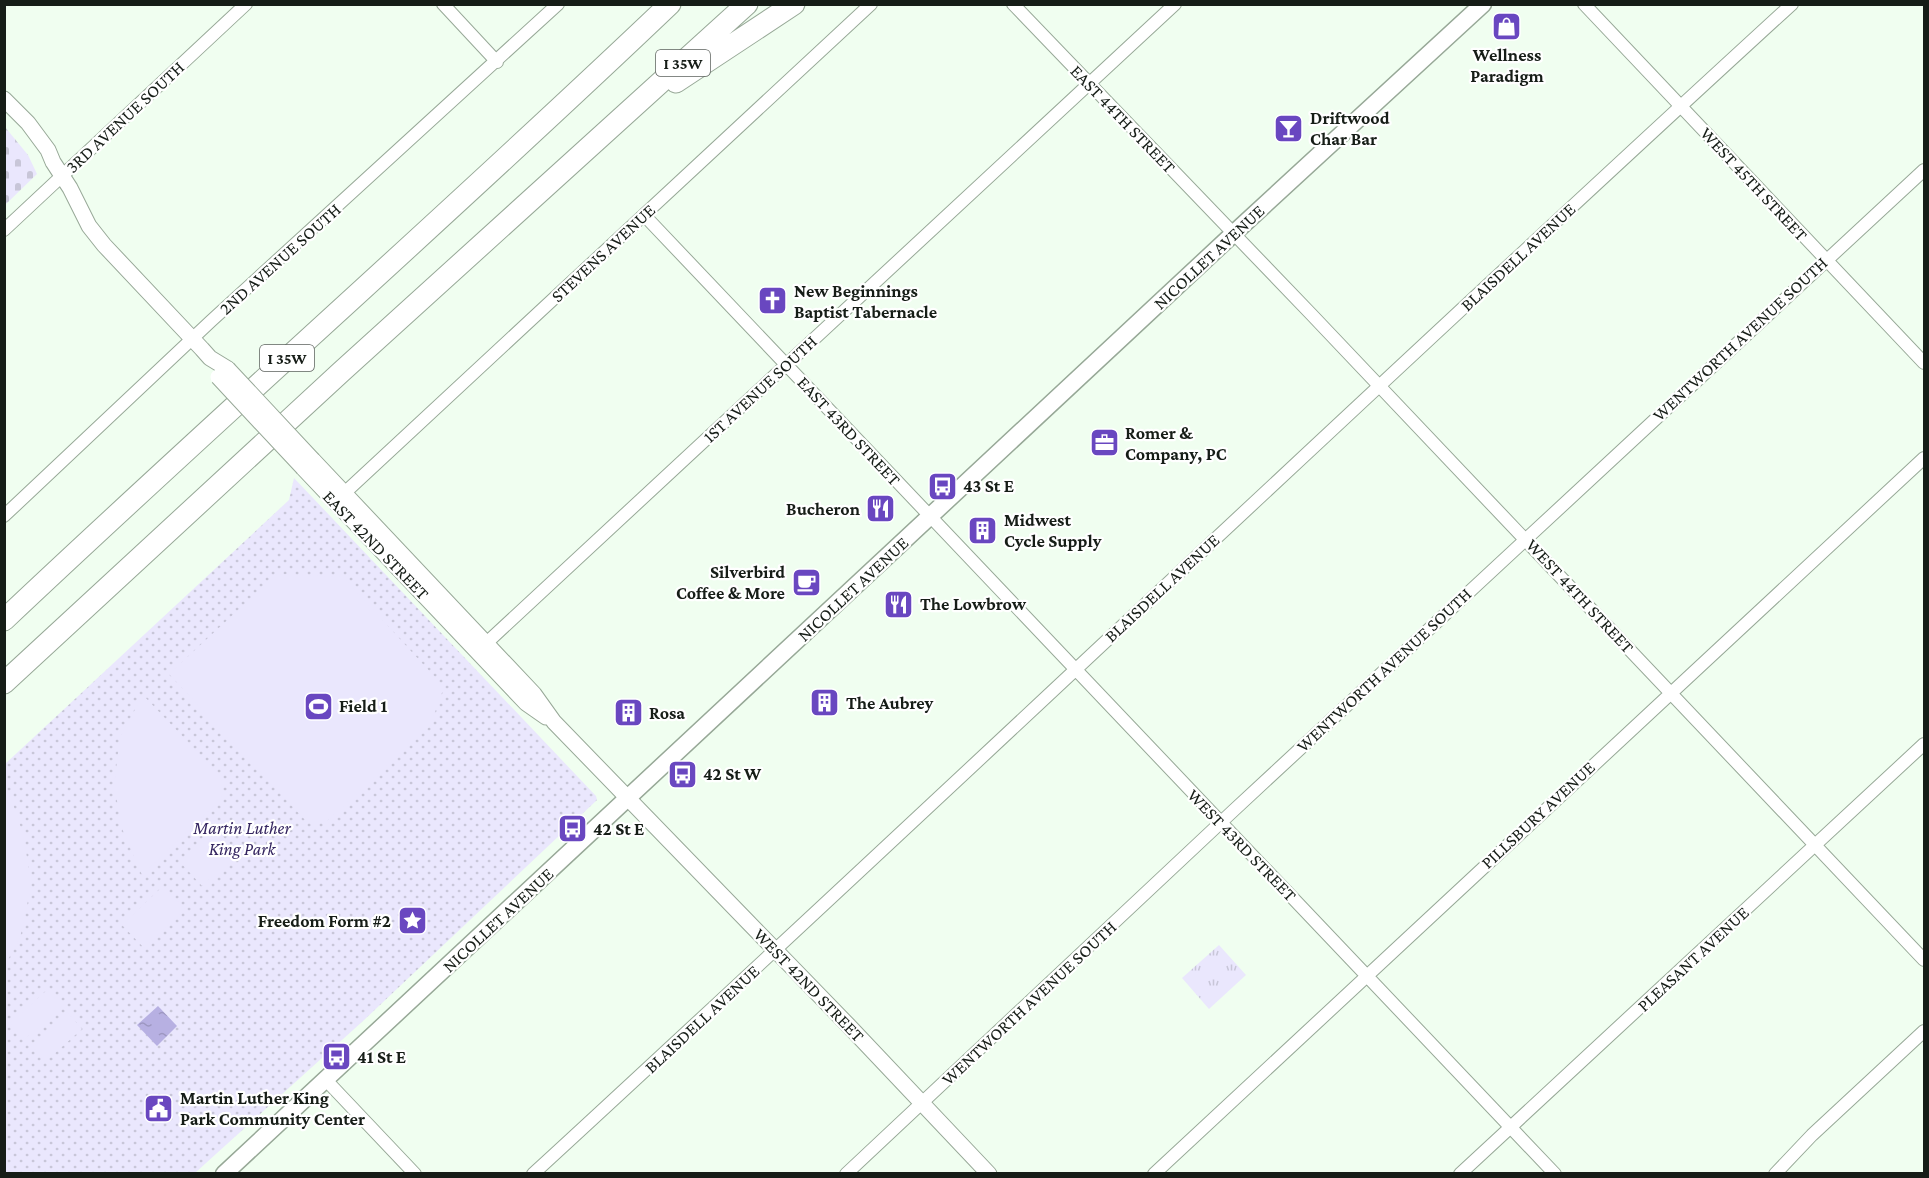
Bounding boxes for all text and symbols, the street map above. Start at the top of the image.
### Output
shop icon: Wellness Paradigm [1491,10,1523,42]
place label: Wellness Paradigm [1470,45,1545,86]
road number: I 35W [656,50,710,76]
street label: 3RD AVENUE SOUTH [62,57,188,177]
street label: EAST 44TH STREET [1066,61,1180,177]
place label: Driftwood Char Bar [1310,108,1390,149]
bar icon: Driftwood Char Bar [1273,112,1305,144]
street label: WEST 45TH STREET [1696,123,1812,245]
street label: 2ND AVENUE SOUTH [215,199,345,319]
street label: BLAISDELL AVENUE [1457,199,1580,315]
street label: STEVENS AVENUE [547,200,659,306]
street label: NICOLLET AVENUE [1150,200,1269,313]
street label: WENTWORTH AVENUE SOUTH [1649,253,1831,425]
place label: New Beginnings Baptist Tabernacle [794,281,937,322]
church icon: New Beginnings Baptist Tabernacle [757,285,789,317]
street label: 1ST AVENUE SOUTH [699,331,821,447]
road number: I 35W [260,345,314,371]
street label: EAST 43RD STREET [793,372,905,490]
place label: Romer & Company, PC [1125,423,1227,464]
office icon: Romer & Company, PC [1088,427,1120,459]
bus stop icon: 43 St E [926,470,958,502]
place label: 43 St E [963,476,1014,496]
street label: EAST 42ND STREET [319,486,433,604]
restaurant icon: Bucheron [865,493,897,525]
place label: Bucheron [786,499,861,519]
place label: Midwest Cycle Supply [1004,510,1102,551]
building icon: Midwest Cycle Supply [967,514,999,546]
street label: BLAISDELL AVENUE [1101,530,1224,646]
street label: NICOLLET AVENUE [794,532,913,645]
street label: WEST 44TH STREET [1522,535,1638,657]
place label: Silverbird Coffee & More [676,562,785,603]
cafe icon: Silverbird Coffee & More [790,566,822,598]
street label: WENTWORTH AVENUE SOUTH [1293,584,1475,756]
restaurant icon: The Lowbrow [883,588,915,620]
place label: The Lowbrow [920,594,1027,614]
building icon: The Aubrey [809,687,841,719]
sports icon: Field 1 [302,690,334,722]
place label: The Aubrey [846,693,933,713]
place label: Field 1 [339,696,387,716]
building icon: Rosa [612,697,644,729]
place label: Rosa [649,703,685,723]
street label: PILLSBURY AVENUE [1477,757,1599,873]
bus stop icon: 42 St W [666,758,698,790]
place label: 42 St W [703,764,762,784]
street label: WEST 43RD STREET [1183,785,1301,905]
bus stop icon: 42 St E [556,813,588,845]
park label: Martin Luther King Park [192,818,291,859]
place label: 42 St E [593,819,644,839]
street label: NICOLLET AVENUE [439,863,558,976]
street label: PLEASANT AVENUE [1633,902,1753,1016]
place icon: Freedom Form #2 [396,905,428,937]
place label: Freedom Form #2 [258,911,391,931]
street label: WENTWORTH AVENUE SOUTH [938,917,1120,1089]
street label: WEST 42ND STREET [750,924,868,1046]
street label: BLAISDELL AVENUE [641,961,764,1077]
bus stop icon: 41 St E [320,1041,352,1073]
place label: 41 St E [357,1047,406,1067]
place label: Martin Luther King Park Community Center [180,1088,365,1129]
public building icon: Martin Luther King Park Community Center [143,1092,175,1124]

